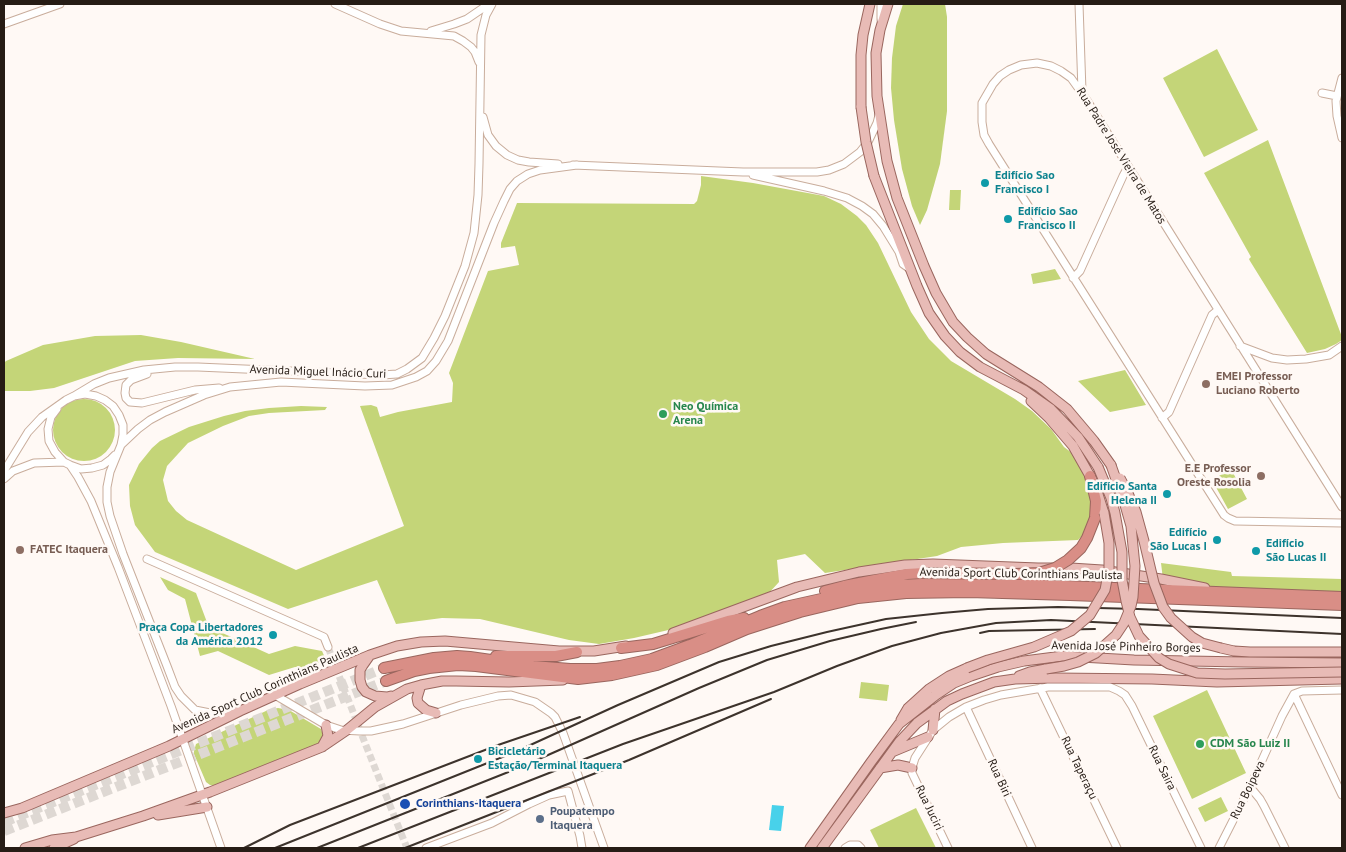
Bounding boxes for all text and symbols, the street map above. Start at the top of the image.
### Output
street label: Rua Padre José Vieira de Matos [1073,85,1169,227]
place label: Edifício Sao Francisco I [995,169,1055,197]
marker: Edifício Sao Francisco I [979,177,991,189]
place label: Edifício Sao Francisco II [1018,205,1078,233]
marker: Edifício Sao Francisco II [1002,213,1014,225]
street label: Avenida Miguel Inácio Curi [249,362,387,382]
place label: EMEI Professor Luciano Roberto [1216,370,1300,398]
marker: EMEI Professor Luciano Roberto [1200,378,1212,390]
place label: Neo Química Arena [673,400,738,428]
marker: Neo Química Arena [657,408,669,420]
place label: E.E Professor Oreste Rosolia [1177,462,1251,490]
marker: E.E Professor Oreste Rosolia [1255,470,1267,482]
place label: Edifício Santa Helena II [1087,480,1157,508]
marker: Edifício Santa Helena II [1161,488,1173,500]
place label: Edifício São Lucas I [1150,526,1207,554]
marker: Edifício São Lucas I [1211,534,1223,546]
place label: Edifício São Lucas II [1266,537,1327,565]
place label: FATEC Itaquera [30,543,108,557]
marker: FATEC Itaquera [14,544,26,556]
marker: Edifício São Lucas II [1250,545,1262,557]
street label: Avenida Sport Club Corinthians Paulista [919,565,1123,583]
place label: Praça Copa Libertadores da América 2012 [139,621,263,649]
marker: Praça Copa Libertadores da América 2012 [267,629,279,641]
street label: Avenida José Pinheiro Borges [1051,638,1201,656]
street label: Avenida Sport Club Corinthians Paulista [169,641,361,737]
street label: Rua Taperaçu [1058,734,1100,802]
place label: CDM São Luiz II [1210,737,1290,751]
marker: CDM São Luiz II [1194,738,1206,750]
street label: Rua Saira [1145,743,1179,793]
place label: Bicicletário Estação/Terminal Itaquera [488,745,622,773]
marker: Bicicletário Estação/Terminal Itaquera [472,753,484,765]
street label: Rua Biri [984,757,1014,799]
street label: Rua Boipeva [1228,758,1268,822]
street label: Rua Juciri [912,783,946,833]
marker: Corinthians-Itaquera [398,797,412,811]
place label: Corinthians-Itaquera [416,797,521,811]
place label: Poupatempo Itaquera [550,805,615,833]
marker: Poupatempo Itaquera [534,813,546,825]

